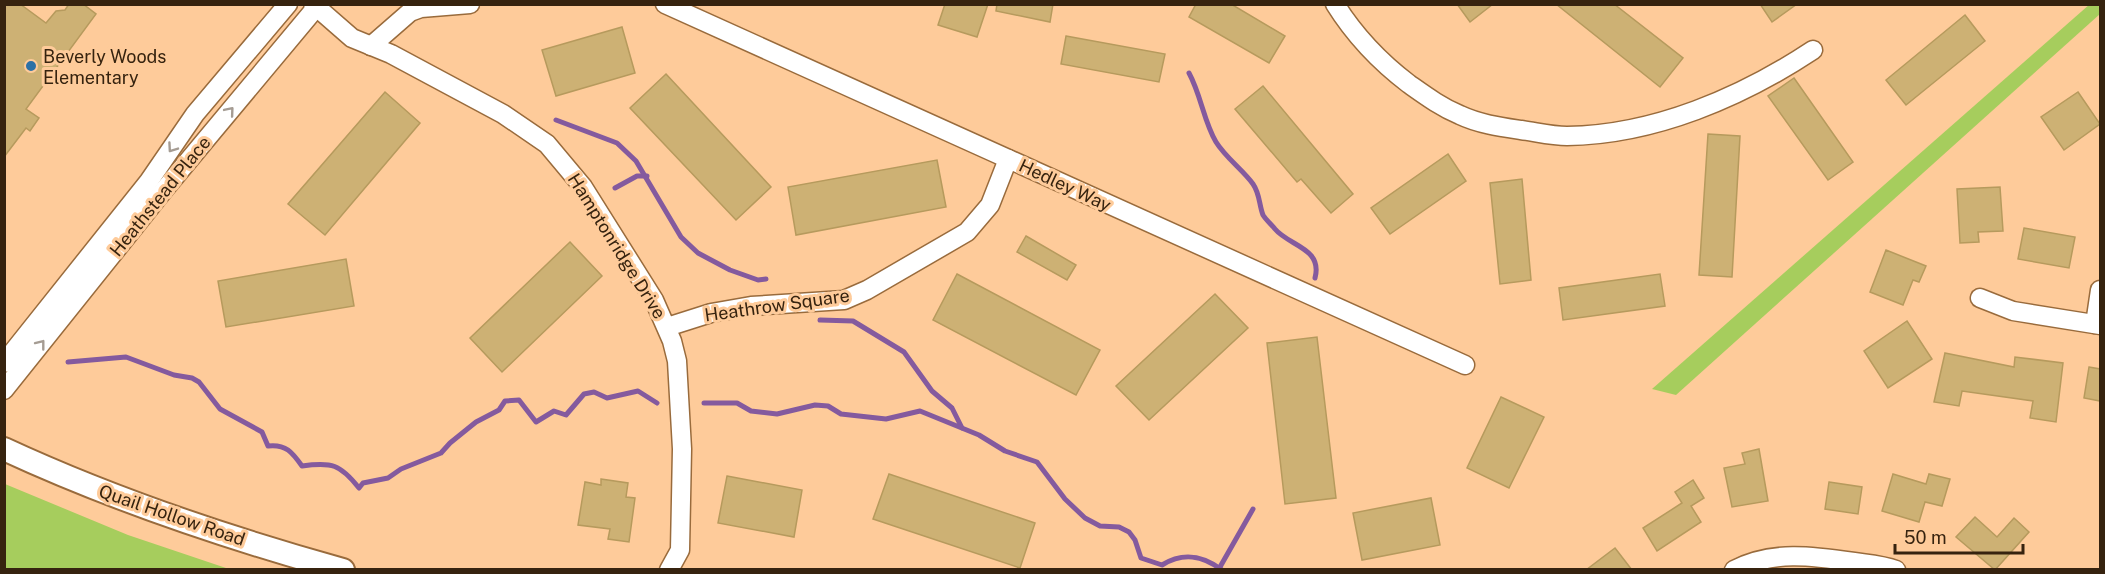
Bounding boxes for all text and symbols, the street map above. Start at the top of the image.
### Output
place label: Beverly Woods Elementary [43,46,166,88]
marker: Beverly Woods Elementary [24,59,38,73]
one-way arrow [223,107,234,118]
street label: Heathstead Place [105,132,215,260]
one-way arrow [168,141,179,152]
street label: Hedley Way [1016,155,1115,216]
street label: Hamptonridge Drive [564,169,670,323]
street label: Heathrow Square [703,284,851,326]
one-way arrow [34,340,45,351]
street label: Quail Hollow Road [96,480,248,550]
scale bar [1895,517,2022,555]
text: 50 m [1904,527,1947,548]

